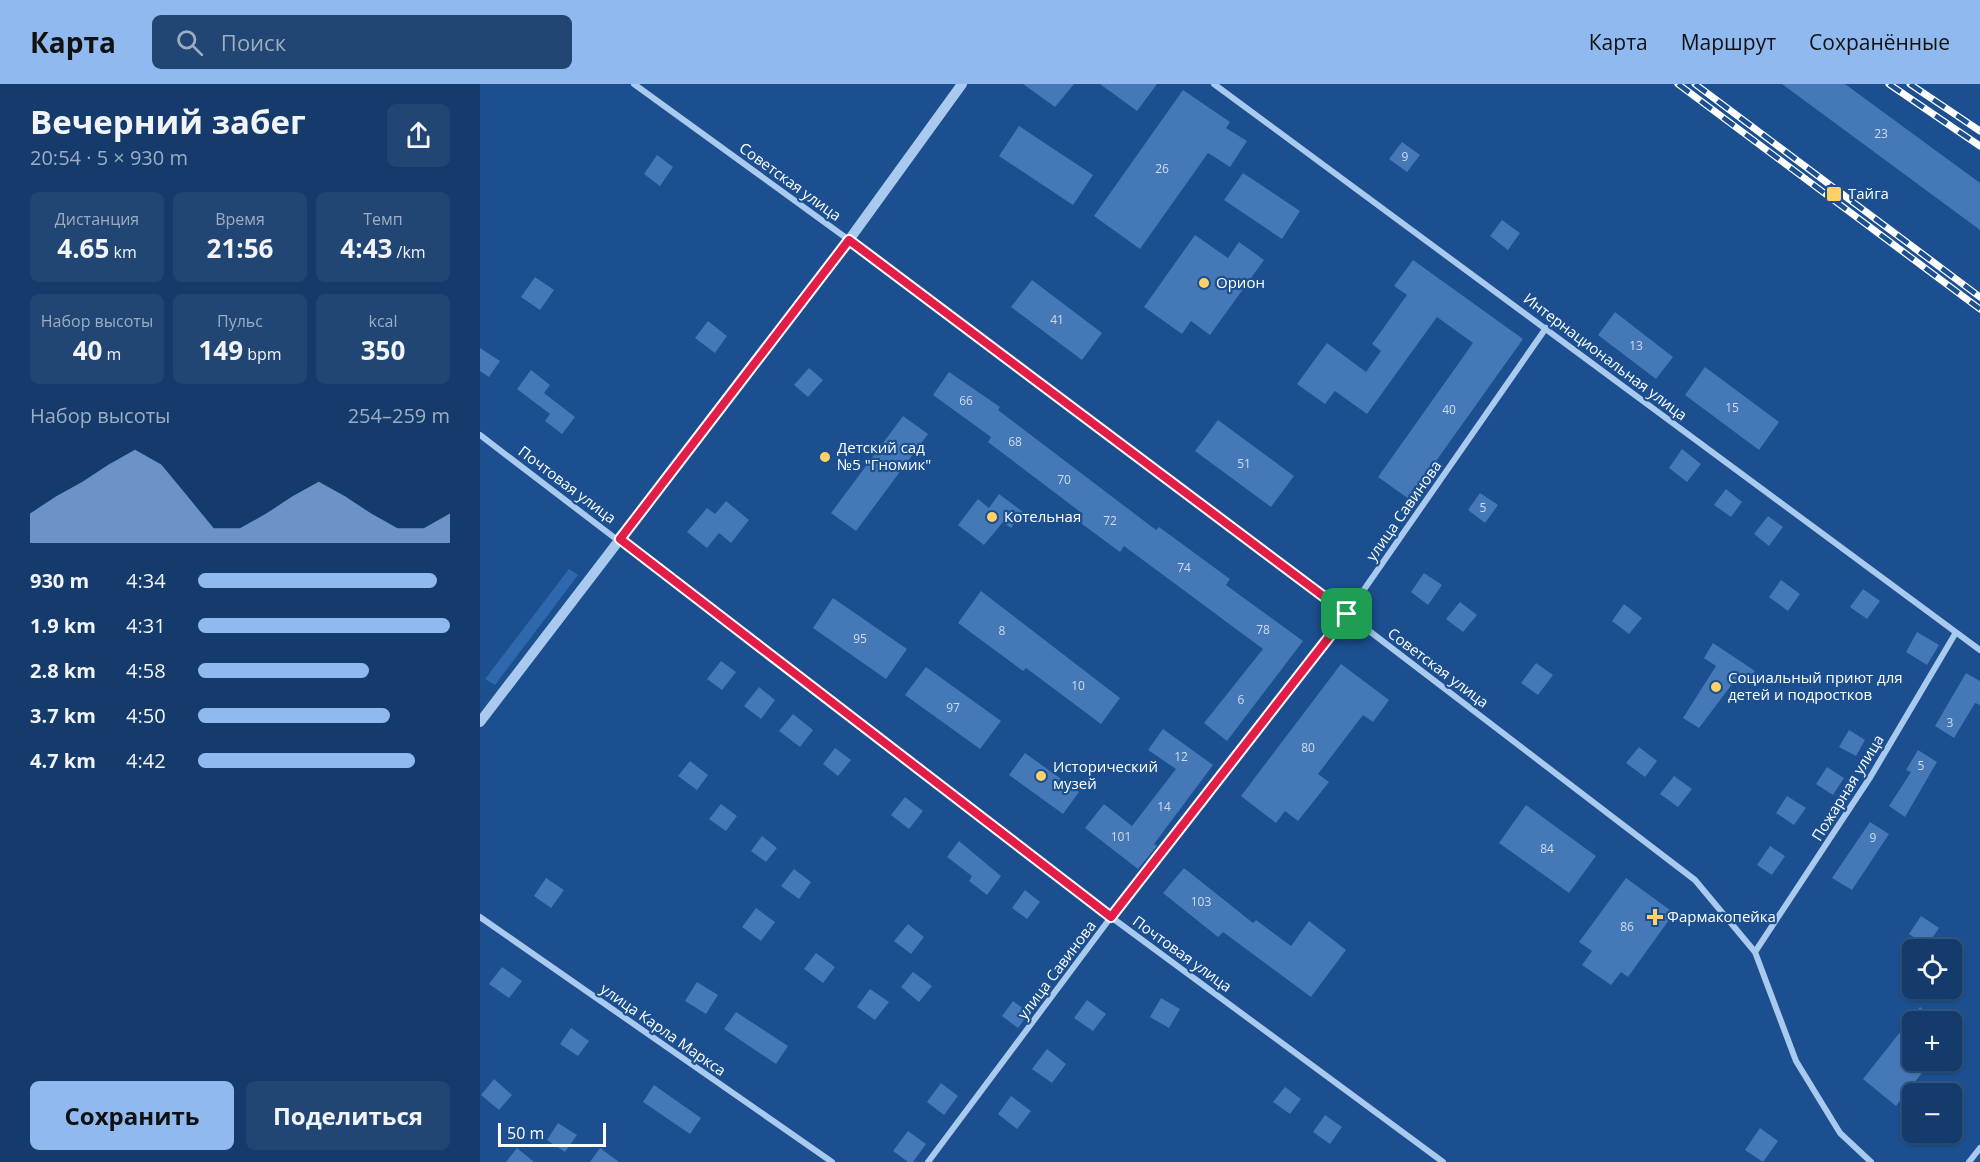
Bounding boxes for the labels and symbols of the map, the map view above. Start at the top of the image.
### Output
house number: 23 [1874,125,1888,142]
street label: Советская улица [736,137,846,225]
house number: 9 [1402,148,1409,165]
house number: 26 [1155,160,1169,177]
place label: Тайга [1848,183,1889,203]
marker: Тайга [1825,185,1843,203]
place label: Орион [1216,272,1265,292]
marker: Орион [1197,276,1211,290]
street label: Интернациональная улица [1520,288,1691,424]
house number: 41 [1050,311,1064,328]
house number: 13 [1629,337,1643,354]
house number: 66 [959,392,973,409]
house number: 15 [1725,399,1739,416]
house number: 40 [1442,401,1456,418]
house number: 68 [1008,433,1022,450]
place label: Детский сад №5 "Гномик" [837,437,931,474]
street label: Почтовая улица [515,441,621,528]
marker: Детский сад №5 "Гномик" [818,450,832,464]
house number: 51 [1237,455,1251,472]
street label: улица Савинова [1361,456,1445,565]
house number: 70 [1057,471,1071,488]
house number: 5 [1480,499,1487,516]
place label: Котельная [1004,506,1081,526]
marker: Котельная [985,510,999,524]
house number: 72 [1103,512,1117,529]
house number: 74 [1177,559,1191,576]
pin [1321,588,1372,639]
house number: 78 [1256,621,1270,638]
house number: 8 [999,622,1006,639]
street label: Советская улица [1384,623,1493,712]
house number: 95 [853,630,867,647]
place label: Социальный приют для детей и подростков [1728,667,1903,704]
house number: 10 [1071,677,1085,694]
marker: Социальный приют для детей и подростков [1709,680,1723,694]
house number: 6 [1238,691,1245,708]
house number: 97 [946,699,960,716]
house number: 3 [1947,714,1954,731]
street label: Пожарная улица [1806,730,1888,844]
house number: 80 [1301,739,1315,756]
house number: 12 [1174,748,1188,765]
place label: Исторический музей [1053,756,1158,793]
house number: 5 [1918,757,1925,774]
marker: Исторический музей [1034,769,1048,783]
house number: 14 [1157,798,1171,815]
house number: 101 [1111,828,1131,845]
house number: 9 [1870,829,1877,846]
house number: 84 [1540,840,1554,857]
house number: 103 [1191,893,1211,910]
place label: Фармакопейка [1667,906,1776,926]
marker: Фармакопейка [1648,910,1662,924]
street label: Почтовая улица [1129,911,1236,996]
street label: улица Савинова [1013,916,1100,1023]
house number: 86 [1620,918,1634,935]
street label: улица Карла Маркса [597,978,730,1080]
scale bar [498,1120,606,1148]

